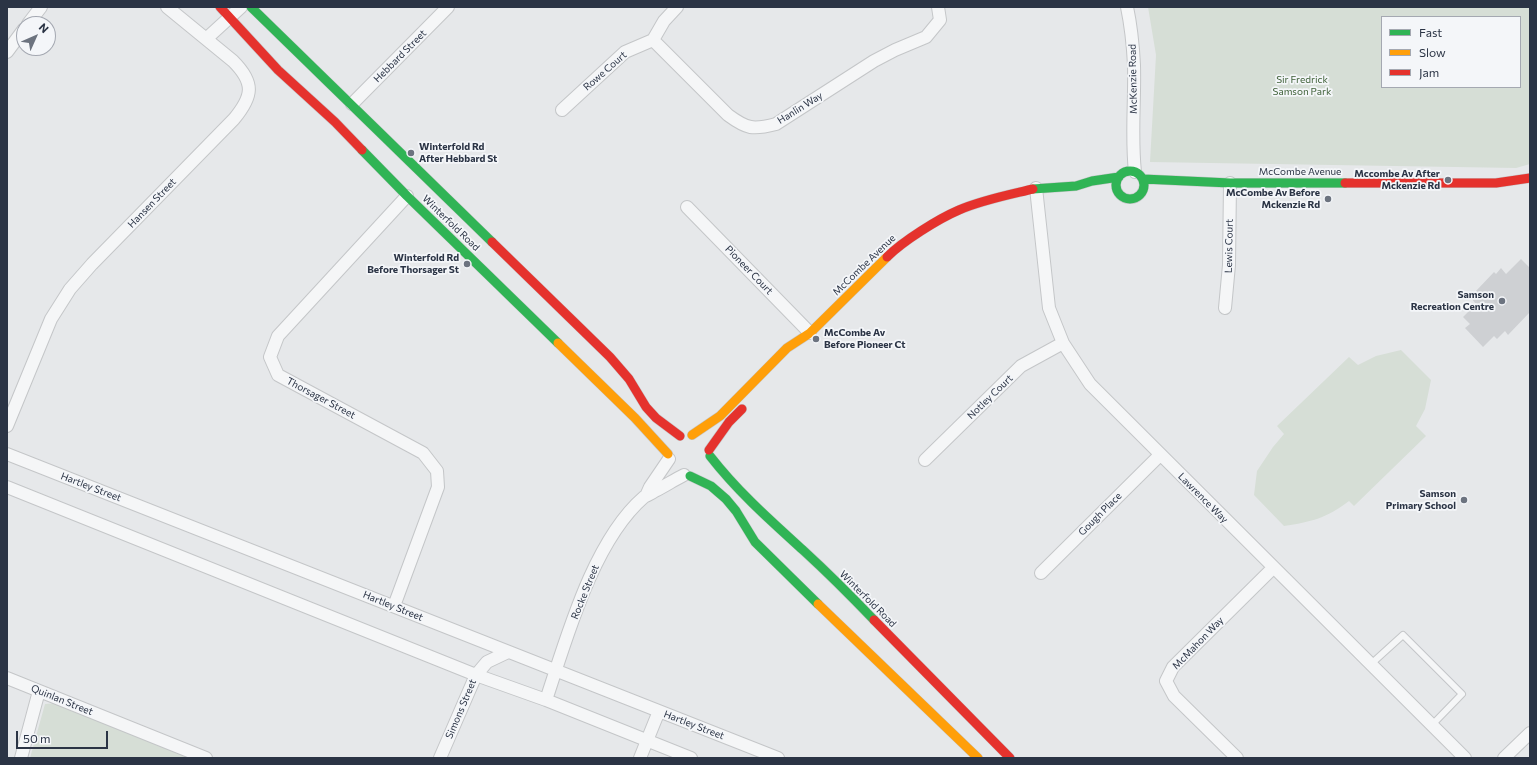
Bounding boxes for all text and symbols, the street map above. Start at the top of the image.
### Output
north arrow [16,16,56,56]
legend [1381,16,1521,88]
text: N [37,20,52,35]
text: Fast [1419,25,1442,39]
street label: Hebbard Street [371,27,429,85]
street label: McKenzie Road [1126,44,1140,114]
text: Slow [1419,45,1446,59]
street label: Rowe Court [581,49,629,93]
text: Jam [1419,65,1439,79]
park label: Sir Fredrick Samson Park [1273,74,1331,98]
street label: Hanlin Way [775,89,825,127]
place label: Winterfold Rd After Hebbard St [419,141,497,164]
marker: Winterfold Rd After Hebbard St [406,148,416,158]
street label: McCombe Avenue [1259,166,1341,178]
place label: Mccombe Av After Mckenzie Rd [1354,168,1440,192]
marker: Mccombe Av After Mckenzie Rd [1443,175,1453,185]
street label: Hansen Street [125,176,179,230]
place label: McCombe Av Before Mckenzie Rd [1226,187,1320,210]
street label: Winterfold Road [420,193,482,253]
marker: McCombe Av Before Mckenzie Rd [1323,194,1333,204]
street label: Lewis Court [1223,219,1235,273]
street label: McCombe Avenue [830,232,898,298]
street label: Pioneer Court [723,243,775,297]
place label: Winterfold Rd Before Thorsager St [367,252,459,276]
marker: Winterfold Rd Before Thorsager St [462,259,472,269]
place label: Samson Recreation Centre [1411,289,1494,312]
marker: Samson Recreation Centre [1497,296,1507,306]
place label: McCombe Av Before Pioneer Ct [824,327,905,350]
marker: McCombe Av Before Pioneer Ct [811,334,821,344]
street label: Notley Court [965,372,1015,422]
street label: Thorsager Street [284,375,358,421]
street label: Hartley Street [59,470,123,504]
street label: Lawrence Way [1176,471,1230,525]
place label: Samson Primary School [1386,488,1456,512]
street label: Gough Place [1076,490,1124,538]
marker: Samson Primary School [1459,495,1469,505]
street label: Rocke Street [569,563,601,621]
street label: Winterfold Road [837,568,899,630]
street label: Hartley Street [361,588,425,624]
street label: McMahon Way [1170,614,1226,672]
street label: Simons Street [443,677,479,741]
street label: Quinlan Street [29,682,95,718]
street label: Hartley Street [662,708,726,742]
scale bar [18,723,110,749]
text: 50 m [23,731,51,745]

